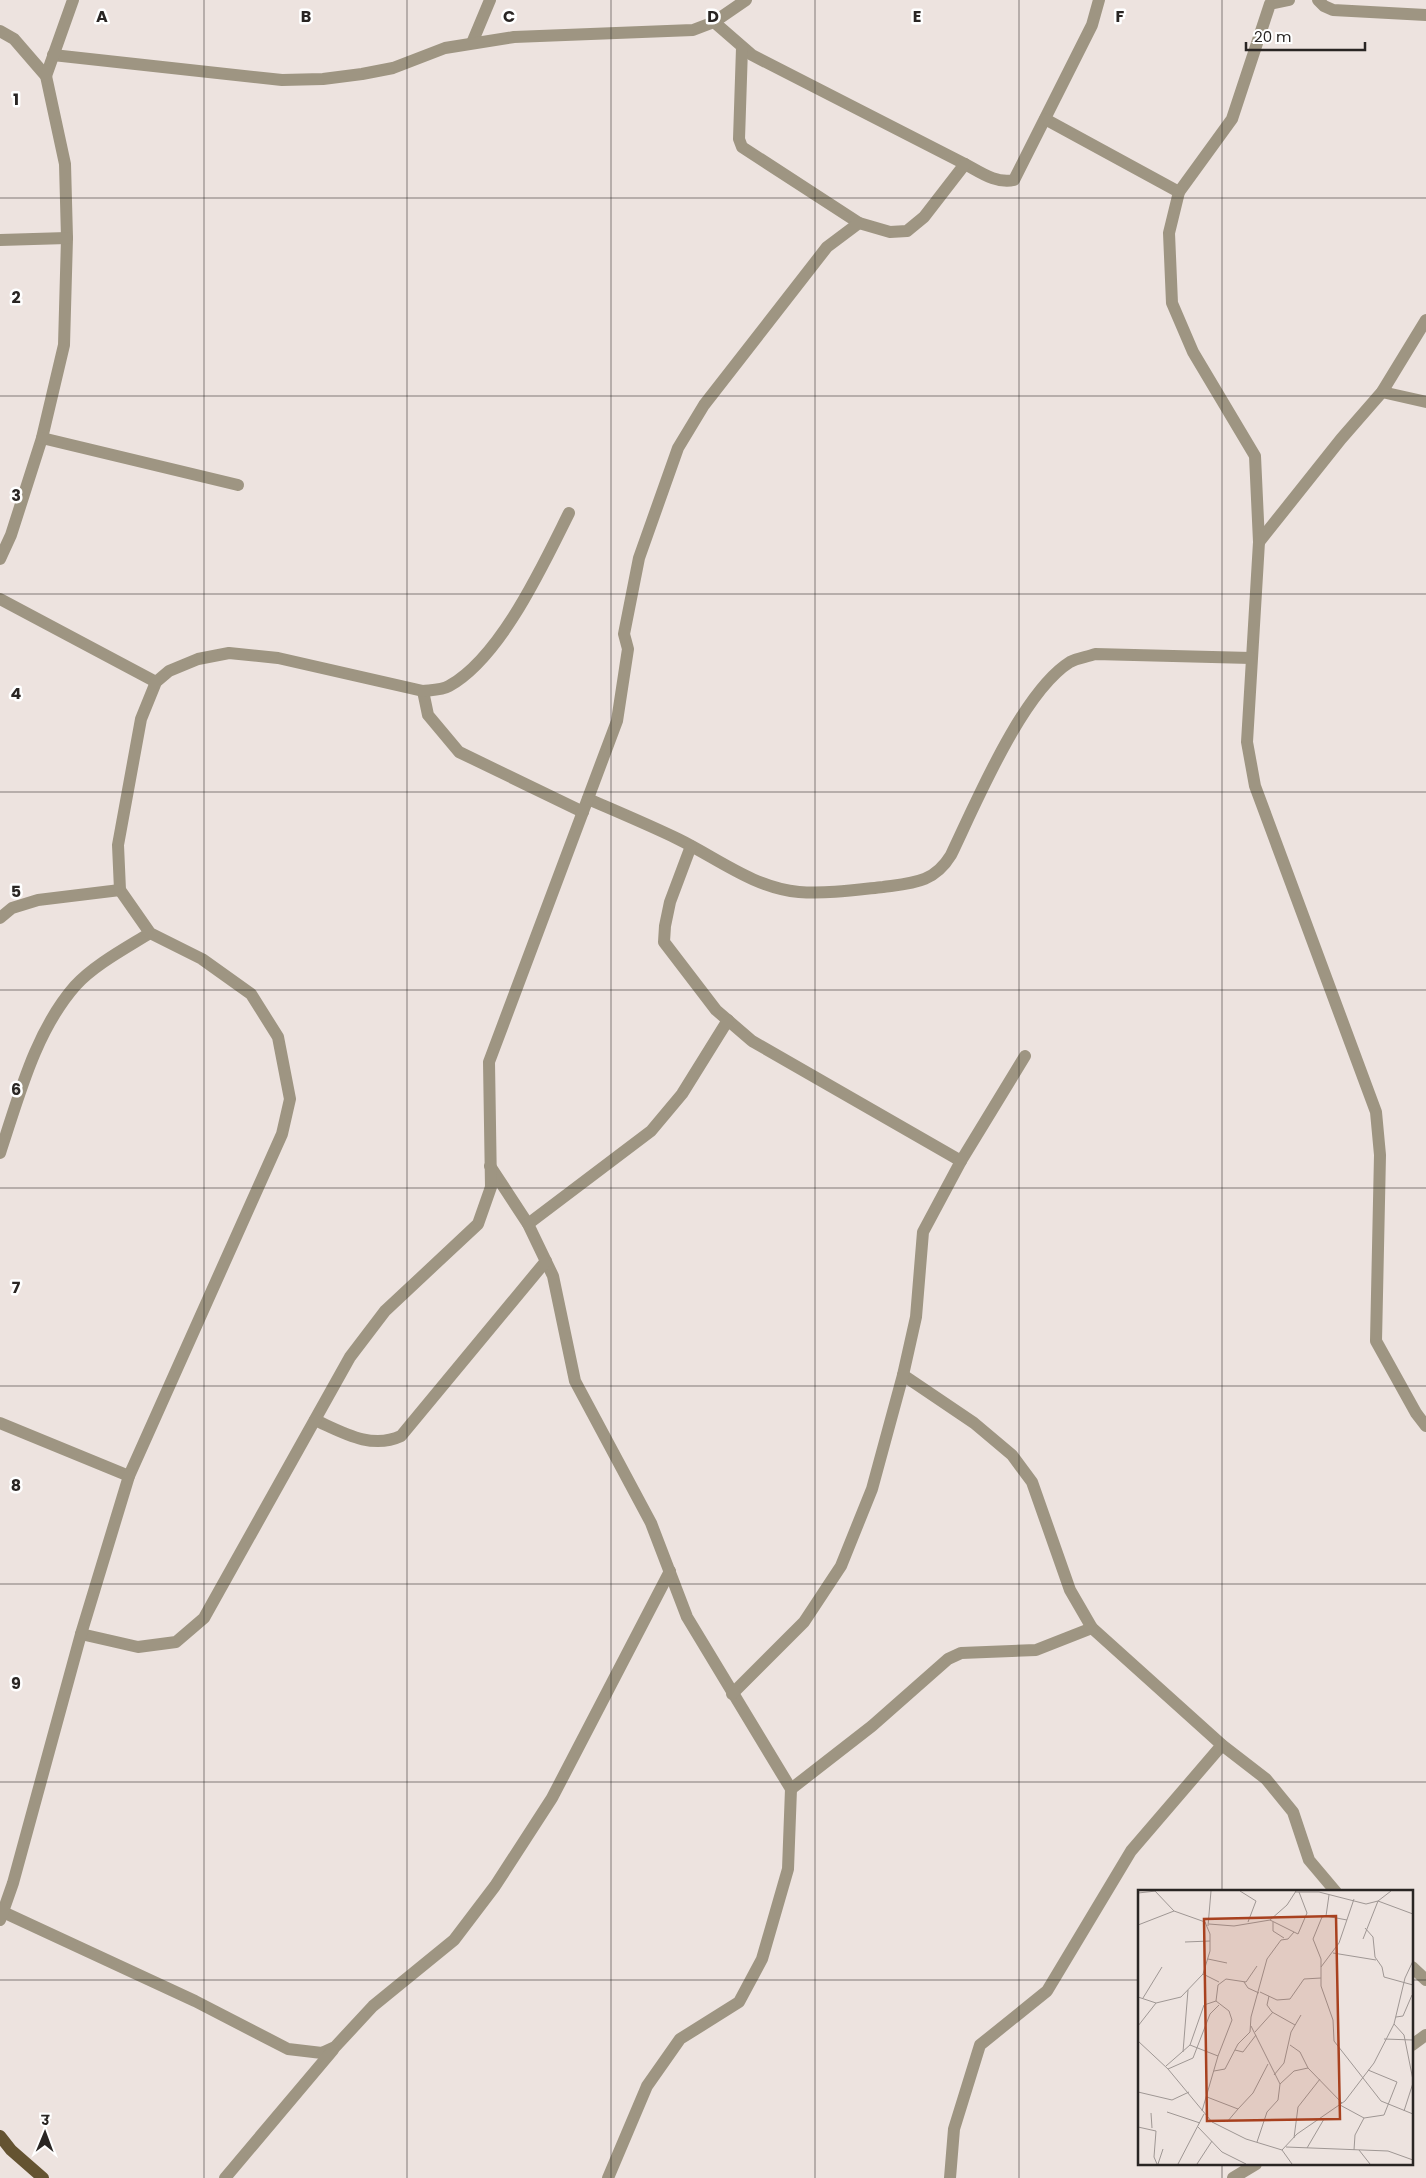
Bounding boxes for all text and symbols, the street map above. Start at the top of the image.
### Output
text: A [96,5,108,28]
text: B [301,5,311,28]
text: C [503,5,515,28]
text: D [707,5,719,28]
text: E [913,5,921,28]
text: F [1116,5,1125,28]
scale bar [1246,20,1365,52]
text: 20 m [1254,26,1292,47]
text: 1 [13,88,19,111]
text: 2 [11,286,21,309]
text: 3 [11,484,21,507]
text: 4 [11,682,22,705]
text: 5 [11,880,21,903]
text: 6 [11,1078,21,1101]
text: 7 [12,1276,21,1299]
text: 8 [11,1474,21,1497]
text: 9 [11,1672,21,1695]
inset map [1138,1890,1414,2166]
north arrow [20,2108,70,2158]
text: उ [40,2110,50,2130]

